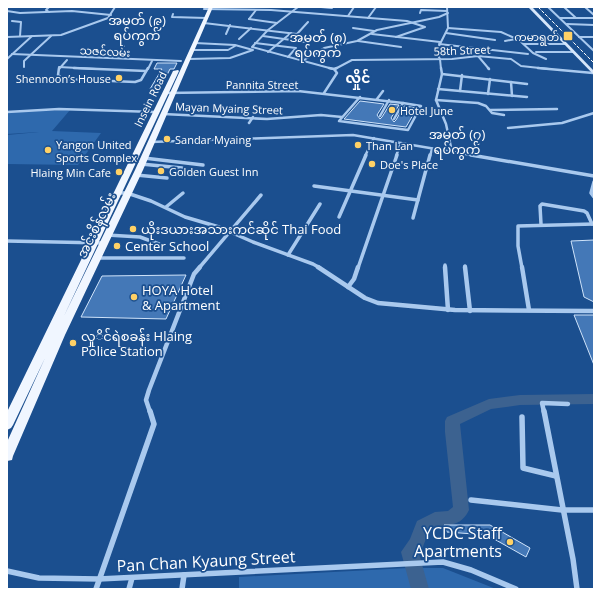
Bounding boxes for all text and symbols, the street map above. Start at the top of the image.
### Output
district label: အမှတ် (၉) ရပ်ကွက် [108,11,166,46]
district label: အမှတ် (၈) ရပ်ကွက် [290,28,347,63]
place label: ကမာရွတ် [514,29,559,46]
marker: ကမာရွတ် [562,30,574,42]
street label: သဇင်လမ်း [79,42,131,60]
street label: 58th Street [433,42,491,58]
district label: လှိုင် [346,68,370,90]
street label: Insein Road [130,69,170,129]
place label: Shennoon’s House [16,71,111,86]
marker: Shennoon’s House [114,73,124,83]
street label: Pannita Street [226,77,298,92]
street label: Mayan Myaing Street [175,99,283,117]
place label: Hotel June [400,103,453,118]
marker: Hotel June [387,105,397,115]
district label: အမှတ် (၇) ရပ်ကွက် [429,125,486,160]
place label: Sandar Myaing [175,132,251,147]
marker: Sandar Myaing [162,134,172,144]
place label: Yangon United Sports Complex [56,137,137,165]
place label: Than Lan [366,138,413,153]
marker: Than Lan [353,140,363,150]
marker: Yangon United Sports Complex [43,145,53,155]
place label: Doe's Place [380,157,438,172]
marker: Doe's Place [367,159,377,169]
place label: Golden Guest Inn [169,164,258,179]
place label: Hlaing Min Cafe [30,165,111,180]
marker: Golden Guest Inn [156,166,166,176]
marker: Hlaing Min Cafe [114,167,124,177]
street label: အင်းစိန်လမ်း [72,189,121,262]
place label: ယိုးဒယားအသားကင်ဆိုင် Thai Food [141,220,341,240]
marker: ယိုးဒယားအသားကင်ဆိုင် Thai Food [128,224,138,234]
place label: Center School [125,237,209,255]
marker: Center School [112,241,122,251]
place label: HOYA Hotel & Apartment [142,281,220,314]
marker: HOYA Hotel & Apartment [129,292,139,302]
place label: လှုိင်ရဲစခန်း Hlaing Police Station [81,327,192,360]
marker: လှုိင်ရဲစခန်း Hlaing Police Station [68,338,78,348]
place label: YCDC Staff Apartments [414,522,503,562]
marker: YCDC Staff Apartments [505,537,515,547]
street label: Pan Chan Kyaung Street [116,545,296,577]

